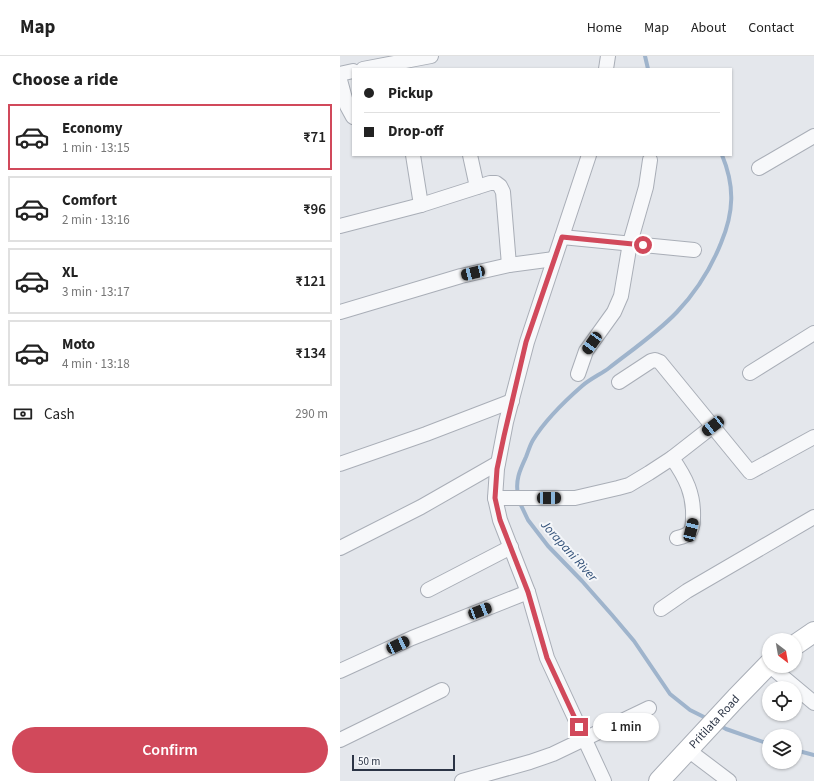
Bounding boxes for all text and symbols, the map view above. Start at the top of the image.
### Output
text: Map [20,14,55,41]
text: Home [587,18,622,38]
text: Map [644,18,669,38]
text: About [691,18,726,38]
text: Contact [748,18,794,38]
text: Choose a ride [12,67,118,92]
text: Pickup [388,83,433,104]
text: Economy [62,118,123,139]
icon: car [14,119,50,155]
text: Drop-off [388,121,443,142]
text: ₹71 [303,127,326,148]
text: 1 min · 13:15 [62,139,130,157]
text: Comfort [62,190,117,211]
icon: car [14,191,50,227]
text: ₹96 [303,199,326,220]
text: 2 min · 13:16 [62,211,130,229]
route start [634,236,652,254]
text: XL [62,262,78,283]
icon: car [14,263,50,299]
car [460,264,486,282]
text: ₹121 [295,271,326,292]
text: 3 min · 13:17 [62,283,130,301]
car [580,330,604,356]
text: Moto [62,334,95,355]
icon: car [14,335,50,371]
text: ₹134 [295,343,326,364]
text: 4 min · 13:18 [62,355,130,373]
icon: cash [12,403,34,425]
text: Cash [44,404,75,425]
text: 290 m [295,405,328,423]
car [700,414,726,438]
car [537,492,561,504]
water label: Jorapani River [536,516,602,586]
car [682,517,700,543]
car [467,601,493,621]
north arrow [762,633,802,673]
map controls [762,633,802,769]
car [385,634,411,656]
button: locate [762,681,802,721]
street label: Pritilata Road [685,691,743,752]
callout: 1 min [593,713,659,741]
route end [570,718,588,736]
text: 1 min [611,718,641,736]
button: Confirm [12,727,328,773]
button: layers [762,729,802,769]
scale bar [352,753,455,772]
text: 50 m [358,754,380,769]

